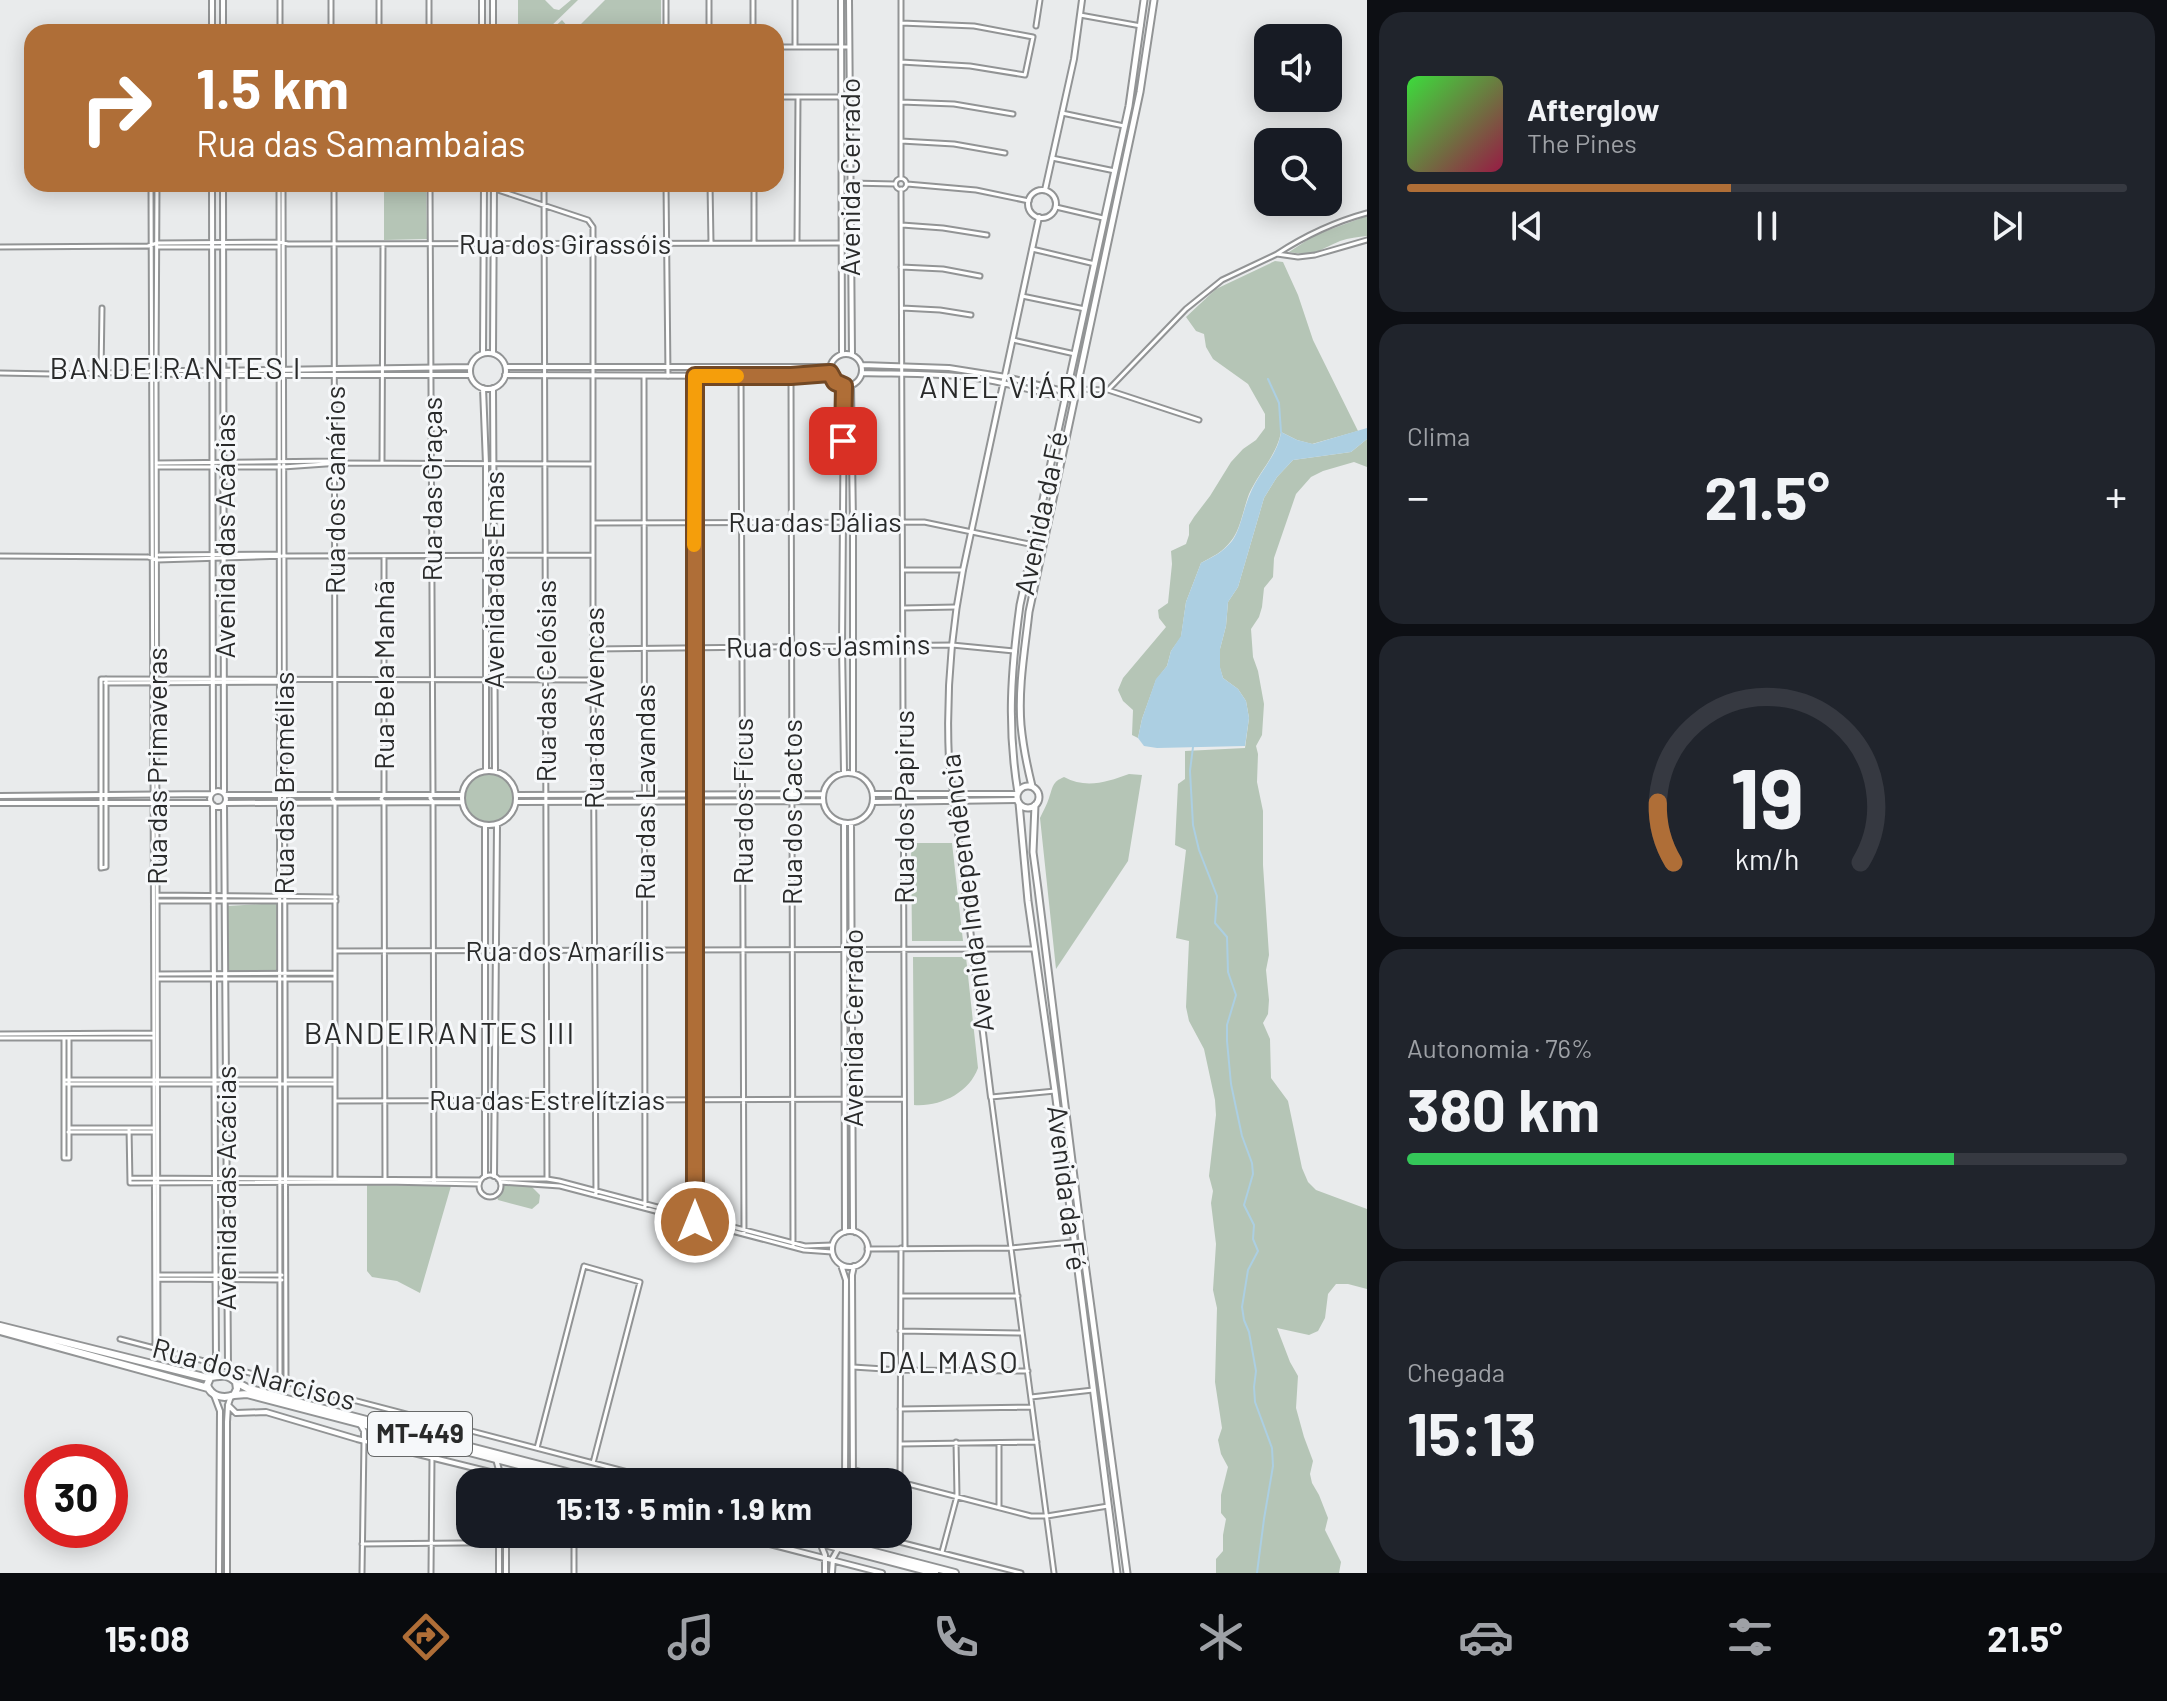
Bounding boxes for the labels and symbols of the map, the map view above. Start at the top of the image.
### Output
street label: Avenida Cerrado [832,78,866,276]
street label: Rua dos Girassóis [459,226,671,260]
district label: BANDEIRANTES I [49,349,303,385]
district label: ANEL VIÁRIO [919,368,1109,404]
street label: Rua dos Canários [317,386,351,594]
street label: Rua das Graças [414,397,448,581]
pin [809,407,877,475]
street label: Avenida das Acácias [207,414,241,658]
street label: Avenida da Fé [1006,428,1074,598]
street label: Avenida das Emas [476,471,510,689]
street label: Rua das Dálias [728,504,902,538]
street label: Rua Bela Manhã [366,580,400,770]
street label: Rua das Celósias [528,580,562,782]
street label: Rua das Avencas [576,607,610,809]
street label: Rua dos Jasmins [725,626,930,664]
street label: Rua das Primaveras [139,647,173,885]
street label: Rua das Bromélias [266,672,300,894]
street label: Rua das Lavandas [627,684,661,900]
street label: Rua dos Papirus [886,710,920,904]
street label: Rua dos Fícus [725,718,759,884]
street label: Rua dos Cactos [774,719,808,905]
street label: Avenida Independência [932,752,1000,1034]
street label: Avenida Cerrado [835,929,869,1127]
street label: Rua dos Amarílis [465,933,665,967]
district label: BANDEIRANTES III [304,1014,576,1050]
street label: Avenida das Acácias [208,1066,242,1310]
street label: Rua das Estrelítzias [429,1082,665,1116]
street label: Avenida da Fé [1041,1103,1095,1272]
position arrow [653,1180,737,1264]
street label: Rua dos Narcisos [149,1330,360,1416]
district label: DALMASO [878,1343,1020,1379]
road number: MT-449 [368,1412,472,1456]
speed limit sign: 30 [24,1444,128,1548]

